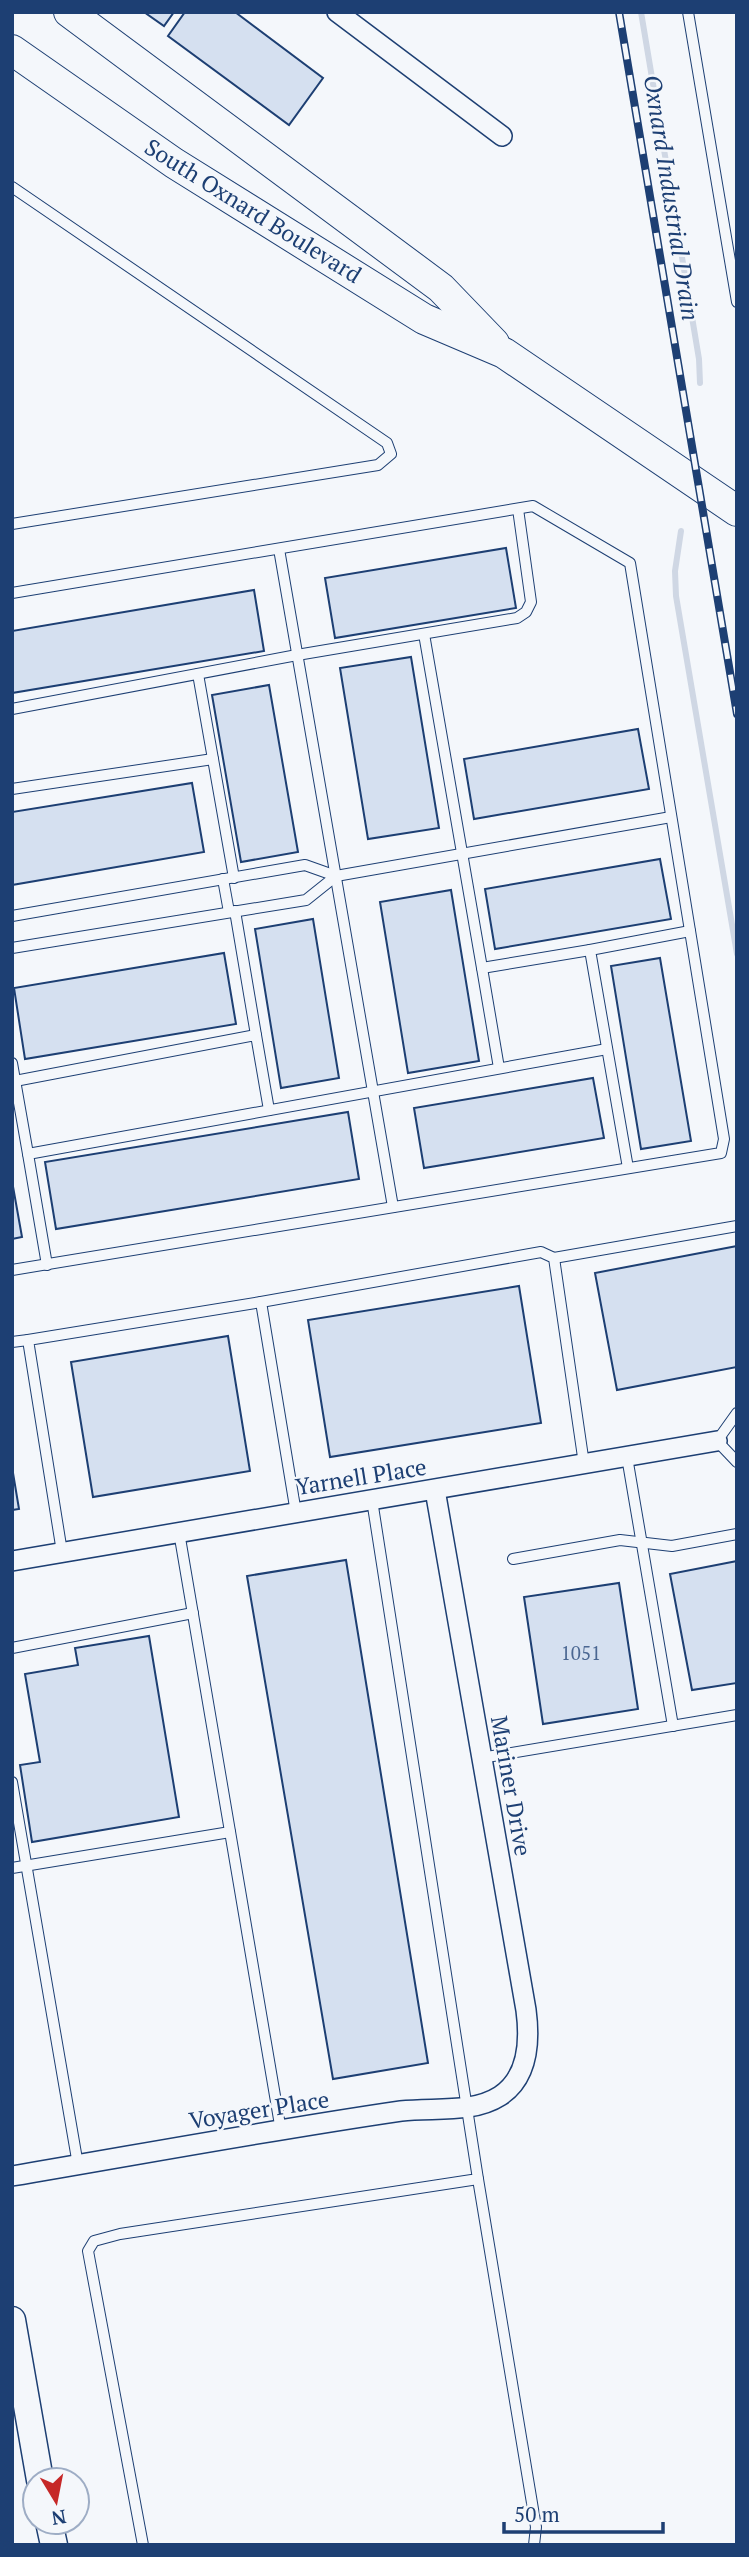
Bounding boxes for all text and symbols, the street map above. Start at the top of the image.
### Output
water label: Oxnard Industrial Drain [637,73,707,323]
street label: South Oxnard Boulevard [139,131,368,290]
street label: Yarnell Place [293,1451,429,1502]
house number: 1051 [561,1640,601,1665]
street label: Mariner Drive [484,1713,539,1858]
street label: Voyager Place [187,2083,331,2136]
north arrow [21,2466,91,2536]
scale bar [504,2490,663,2534]
text: 50 m [514,2500,560,2528]
text: N [49,2505,68,2532]

